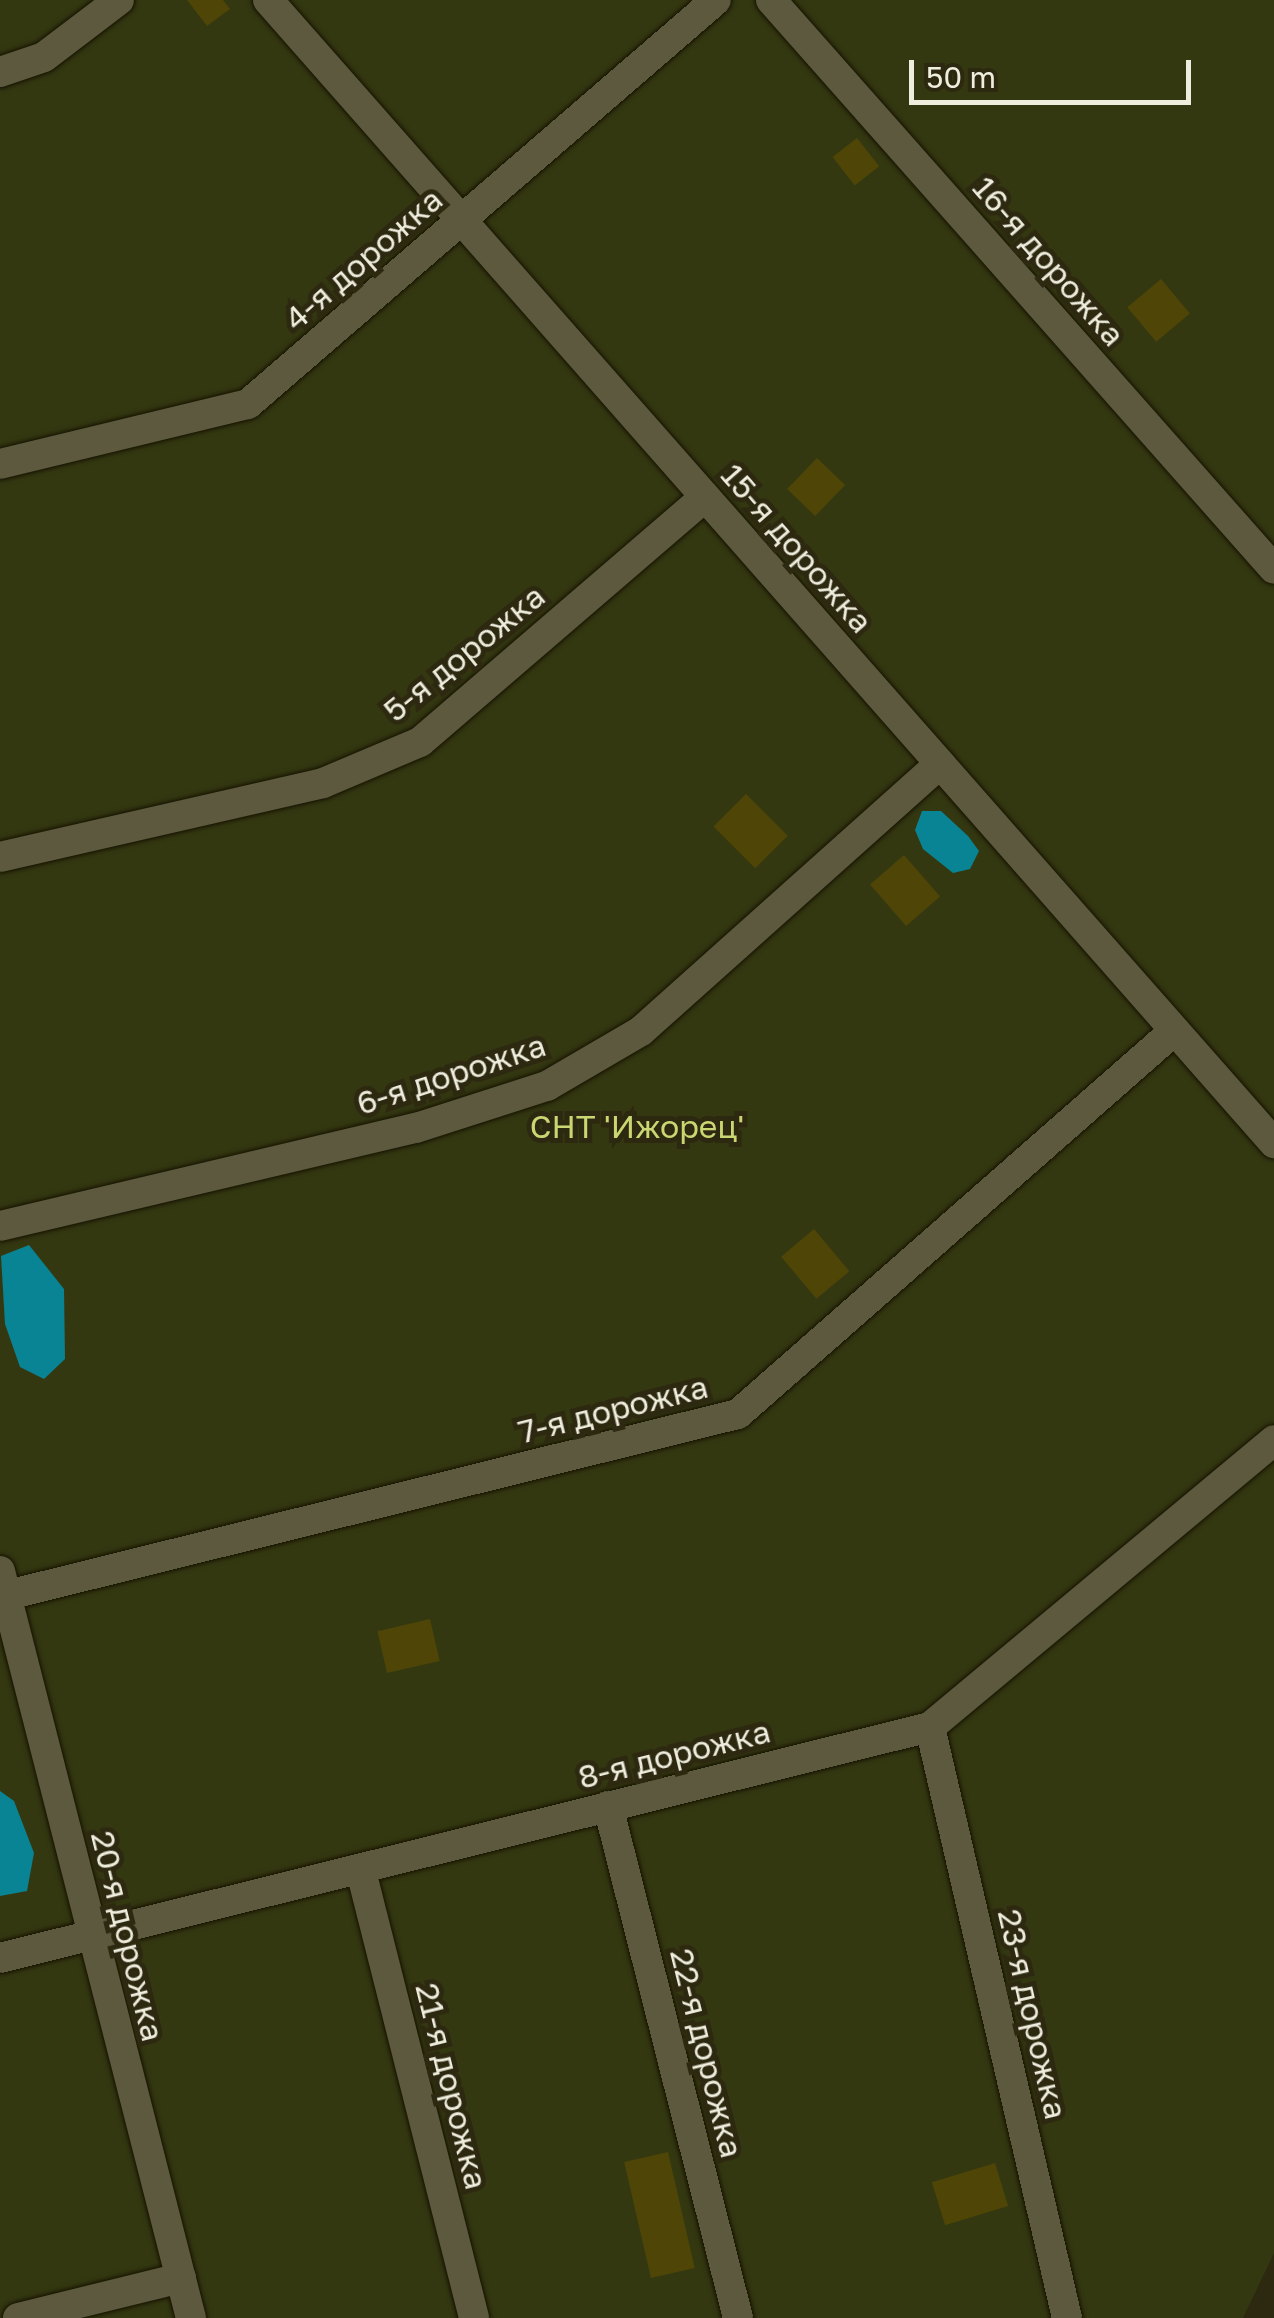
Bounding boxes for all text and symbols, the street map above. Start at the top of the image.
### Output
scale bar [914,40,1196,102]
text: 50 m [926,59,996,95]
street label: 16-я дорожка [965,168,1133,354]
street label: 4-я дорожка [276,180,450,338]
street label: 15-я дорожка [713,456,881,640]
street label: 5-я дорожка [376,577,552,729]
street label: 6-я дорожка [352,1025,550,1123]
park label: СНТ 'Ижорец' [530,1107,744,1145]
street label: 7-я дорожка [514,1367,712,1451]
street label: 8-я дорожка [574,1712,774,1796]
street label: 20-я дорожка [83,1827,173,2045]
street label: 23-я дорожка [990,1905,1076,2123]
street label: 22-я дорожка [662,1944,752,2162]
street label: 21-я дорожка [408,1979,496,2193]

